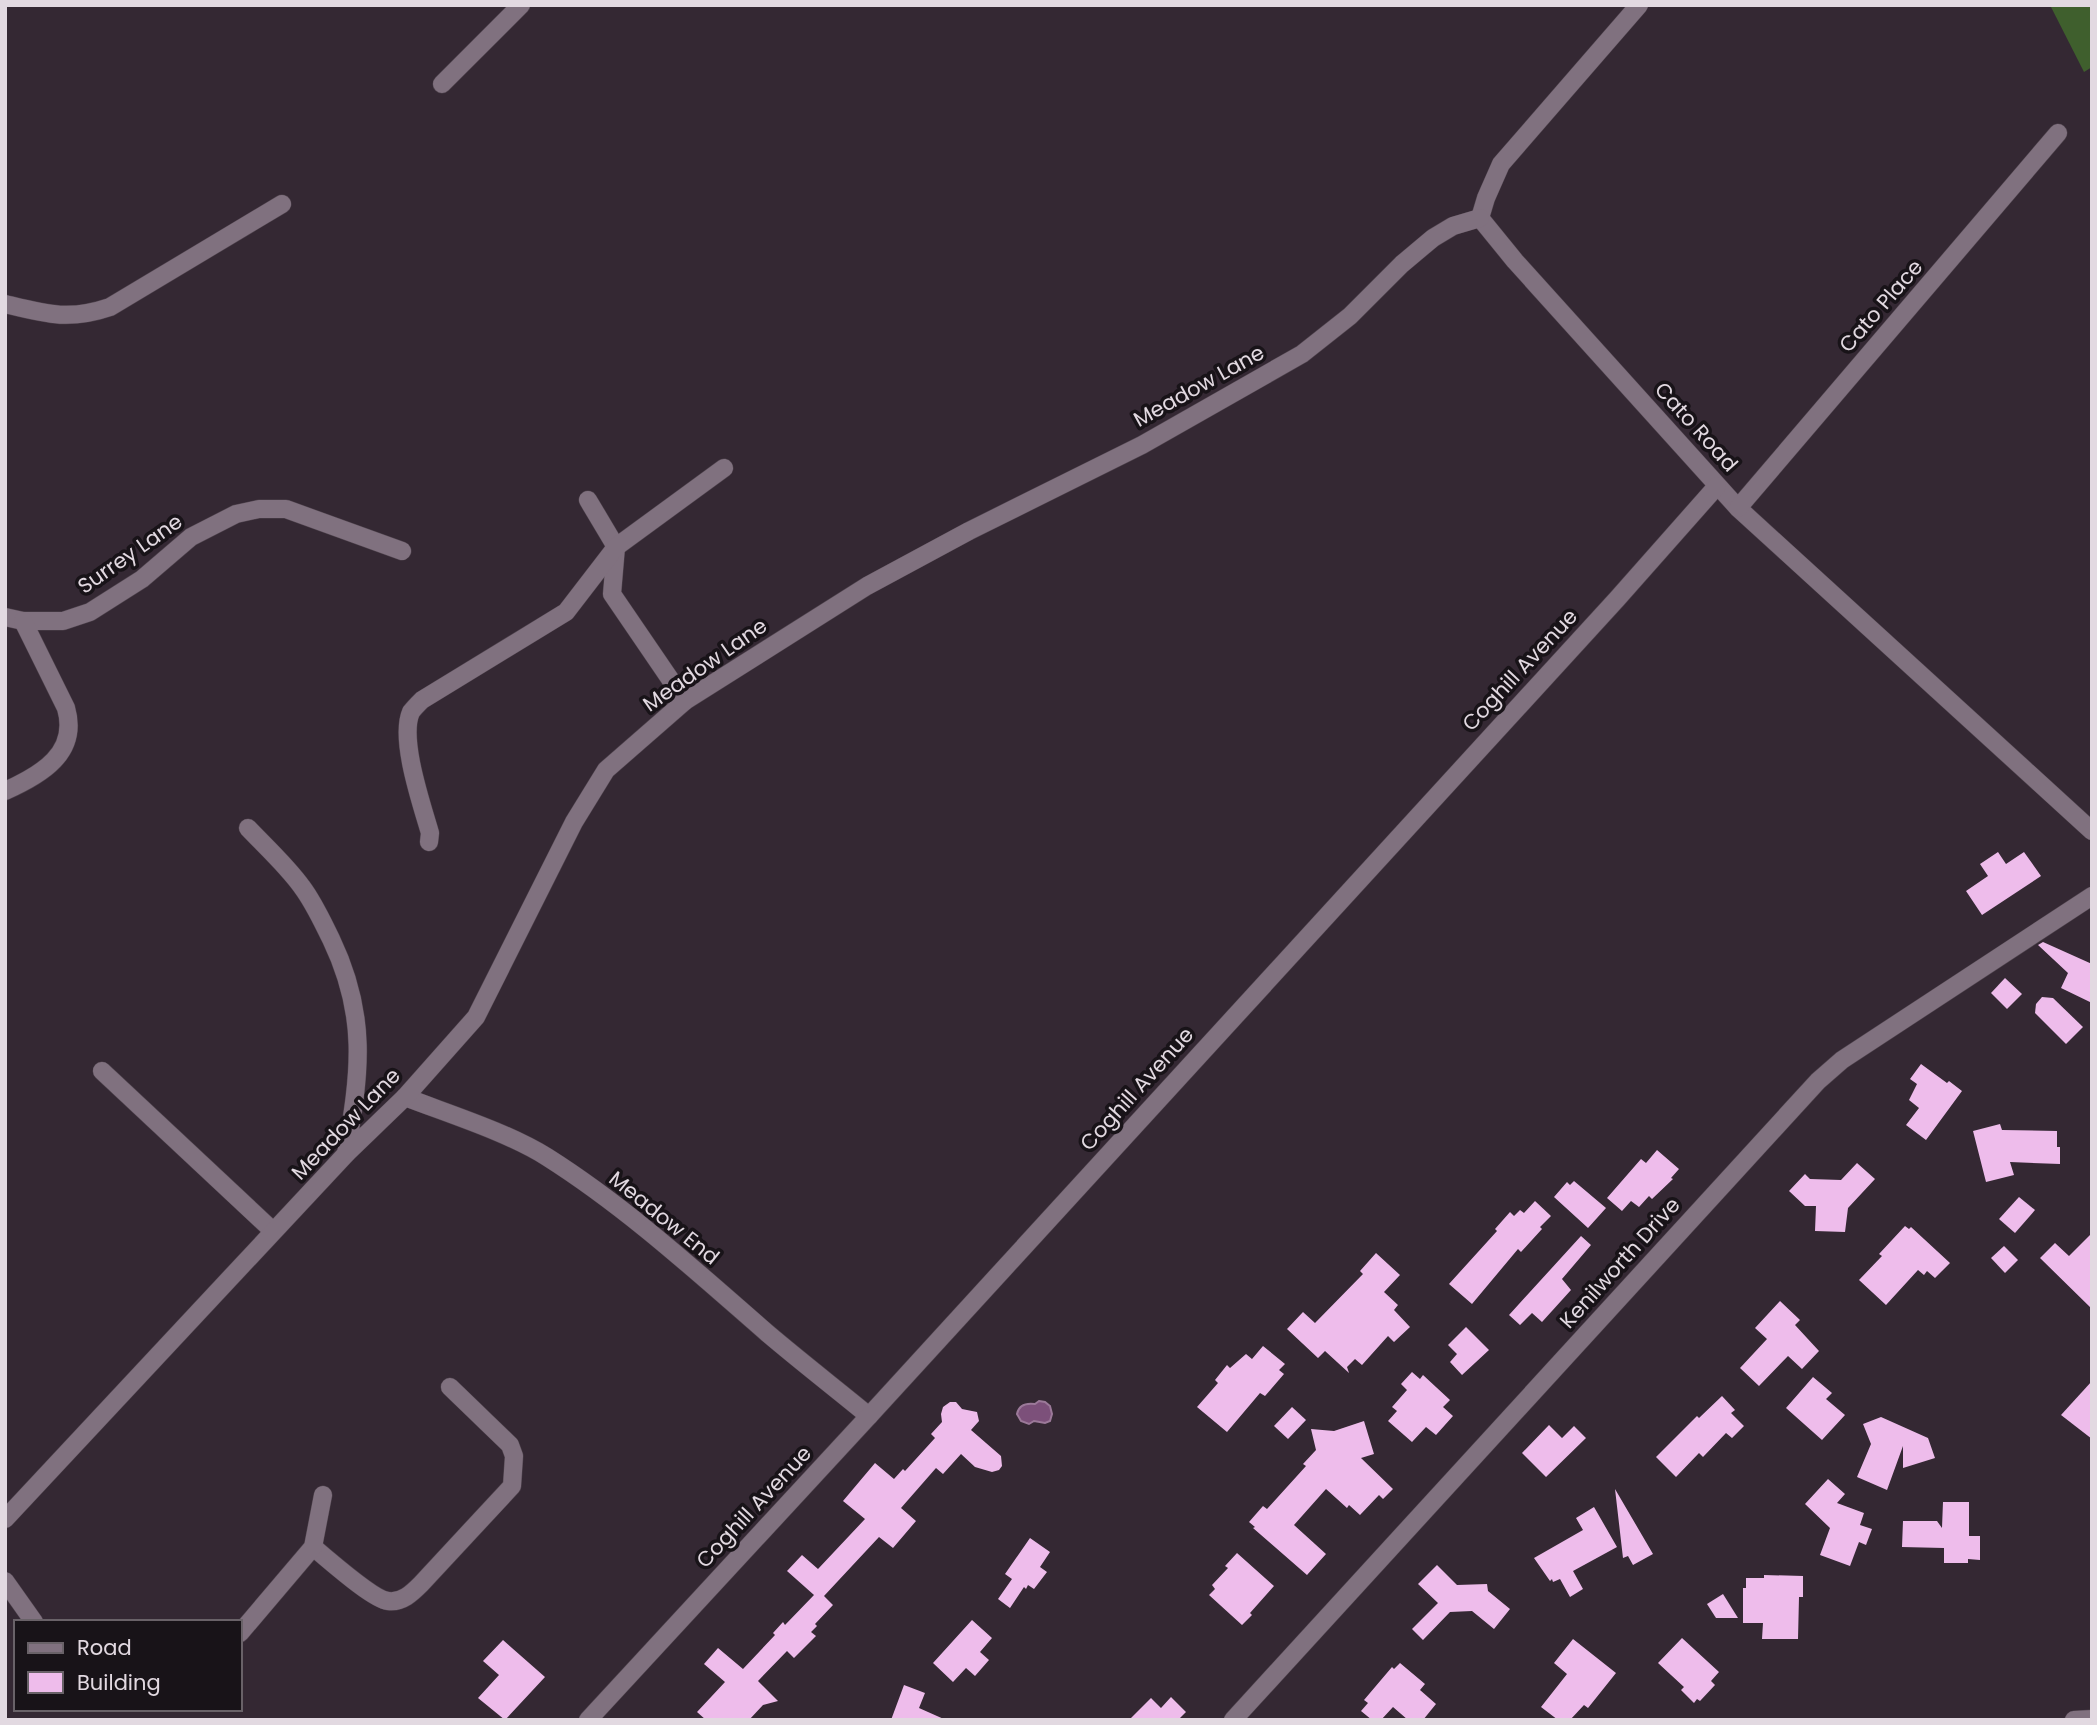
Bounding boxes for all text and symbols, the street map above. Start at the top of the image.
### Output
street label: Cato Place [1832,253,1929,358]
street label: Meadow Lane [1128,338,1269,434]
street label: Cato Road [1648,375,1745,478]
street label: Surrey Lane [72,507,188,600]
street label: Coghill Avenue [1455,602,1584,737]
street label: Meadow Lane [637,611,773,718]
street label: Coghill Avenue [1073,1021,1200,1157]
street label: Meadow Lane [285,1061,407,1186]
street label: Meadow End [603,1164,726,1271]
street label: Kenilworth Drive [1553,1191,1686,1334]
street label: Coghill Avenue [689,1439,818,1574]
legend [14,1620,242,1711]
text: Road [77,1633,132,1662]
text: Building [77,1668,161,1697]

